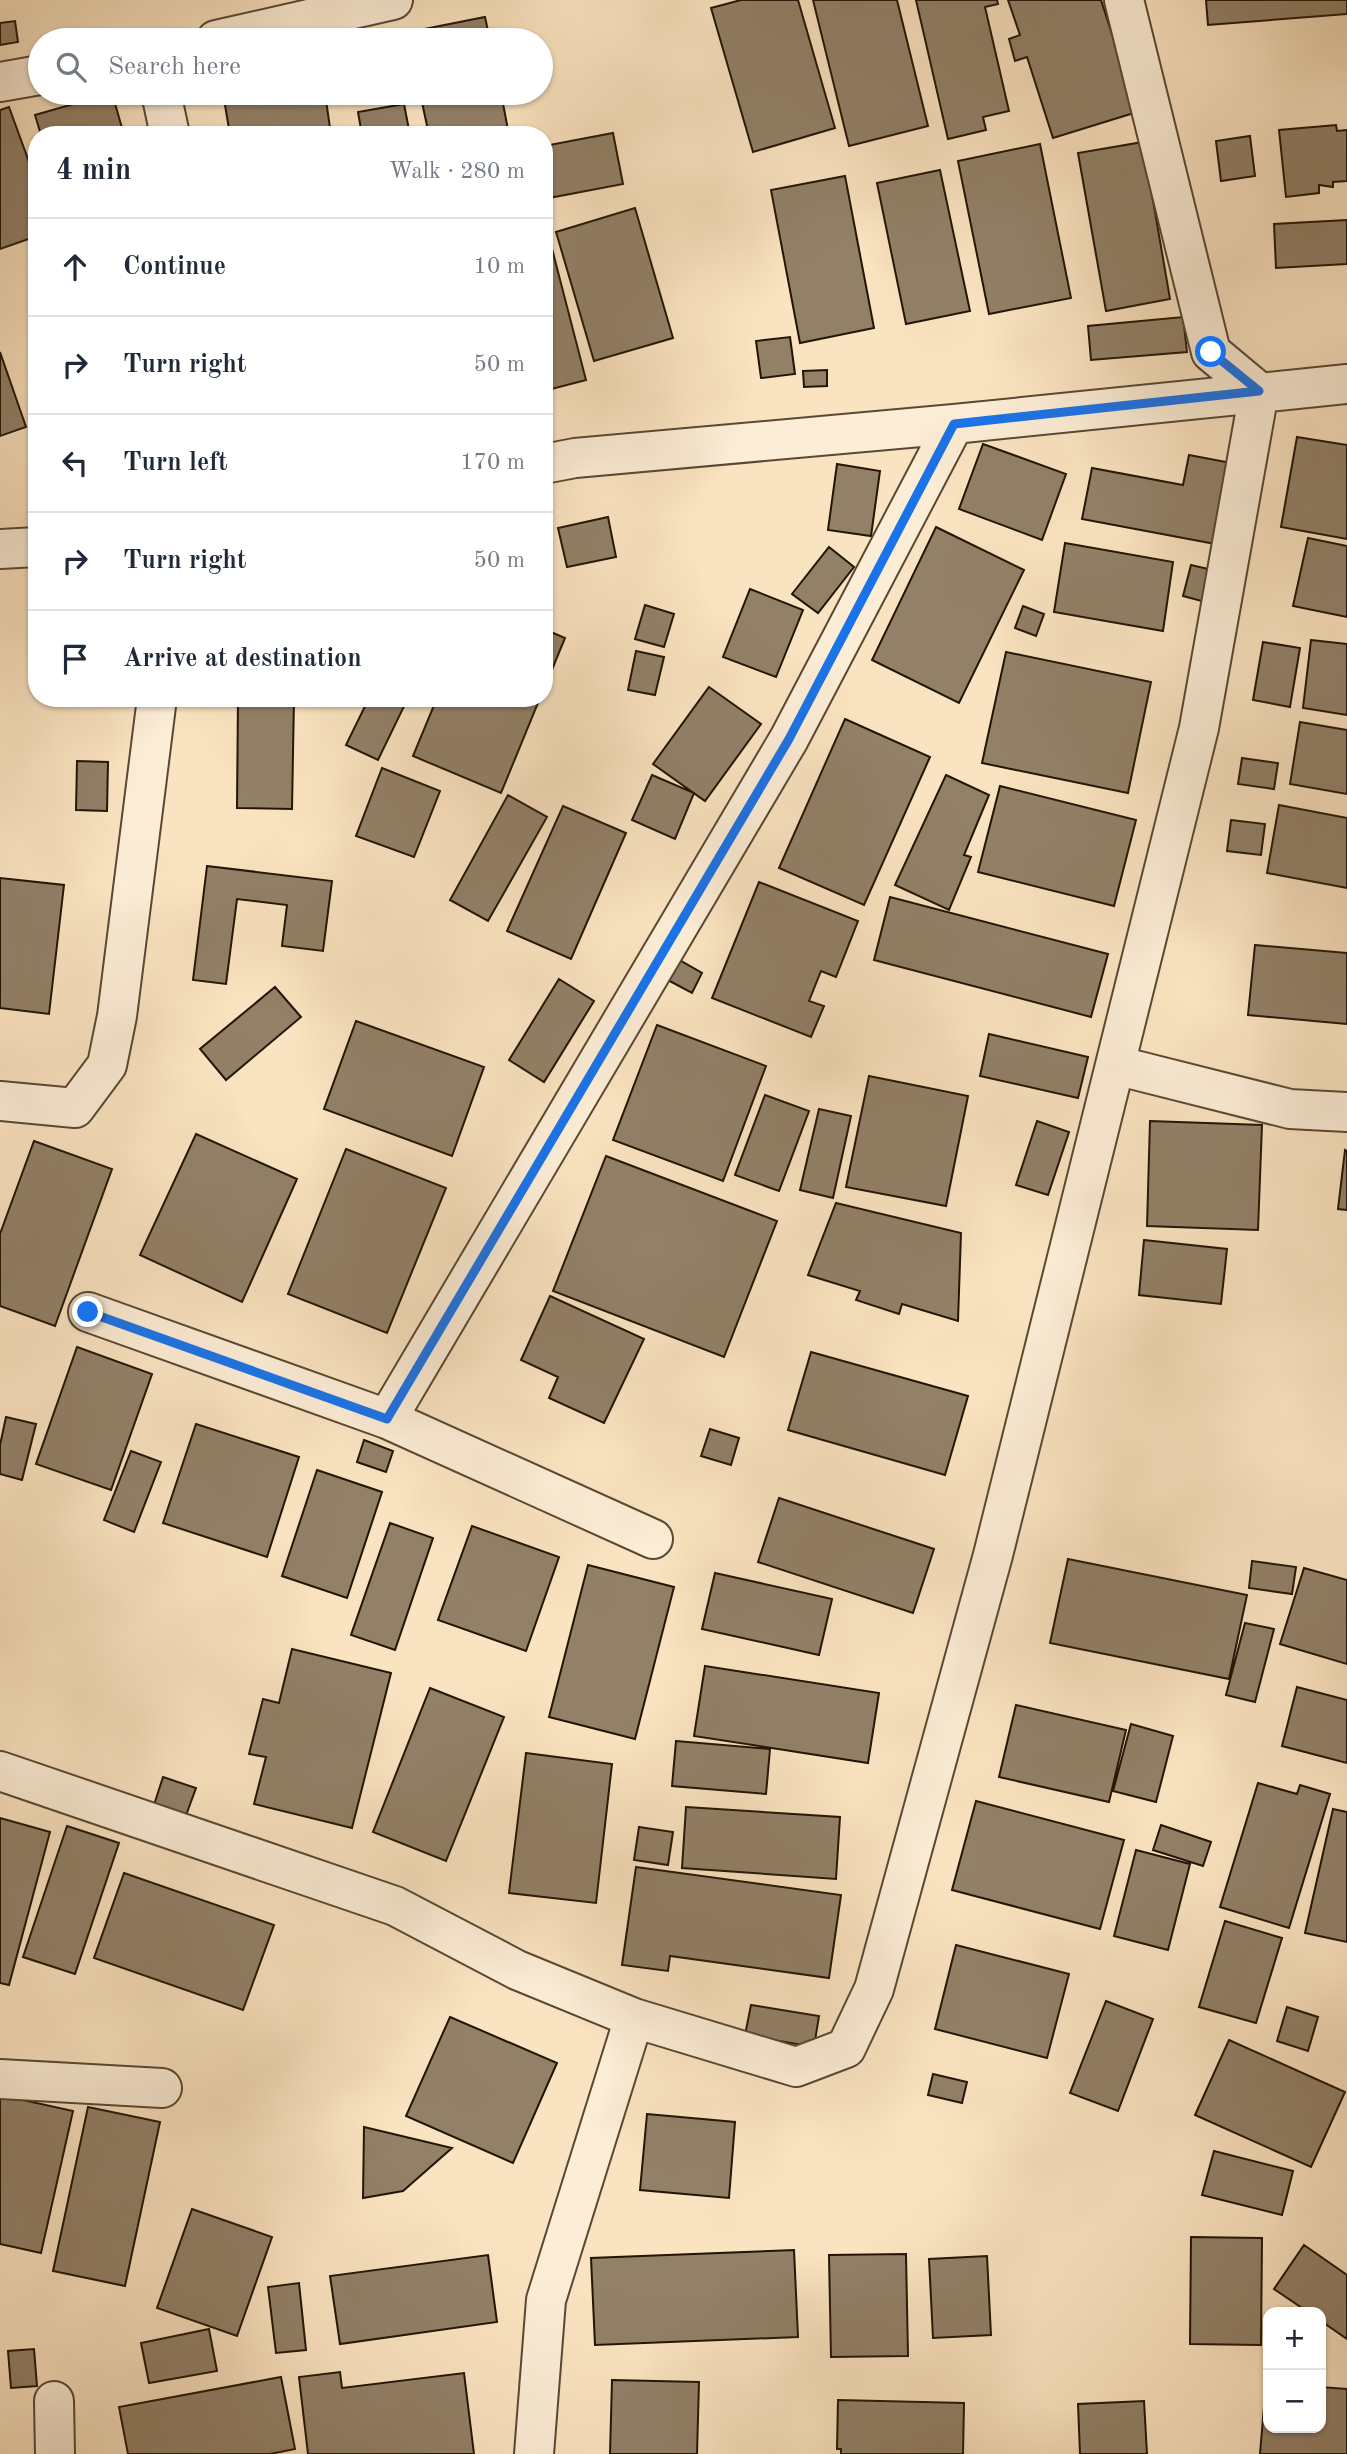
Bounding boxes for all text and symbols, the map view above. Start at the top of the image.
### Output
search box [28,28,553,105]
icon: search [52,48,90,86]
text: Search here [108,54,241,80]
text: 4 min [56,156,131,186]
text: Walk · 280 m [389,160,525,183]
icon: ahead [56,248,94,286]
text: Continue [123,254,226,280]
text: 10 m [474,255,525,278]
route start [1195,336,1226,367]
icon: right [56,346,94,384]
text: Turn right [123,352,246,378]
text: 50 m [474,353,525,376]
icon: left [56,444,94,482]
text: Turn left [123,450,228,476]
text: 170 m [460,451,525,474]
icon: right [56,542,94,580]
text: Turn right [123,548,246,574]
text: 50 m [474,549,525,572]
icon: arrive [56,640,94,678]
text: Arrive at destination [123,646,362,672]
route end [72,1296,103,1327]
map controls [1263,2307,1326,2433]
button: + [1263,2307,1326,2370]
button: − [1263,2370,1326,2433]

